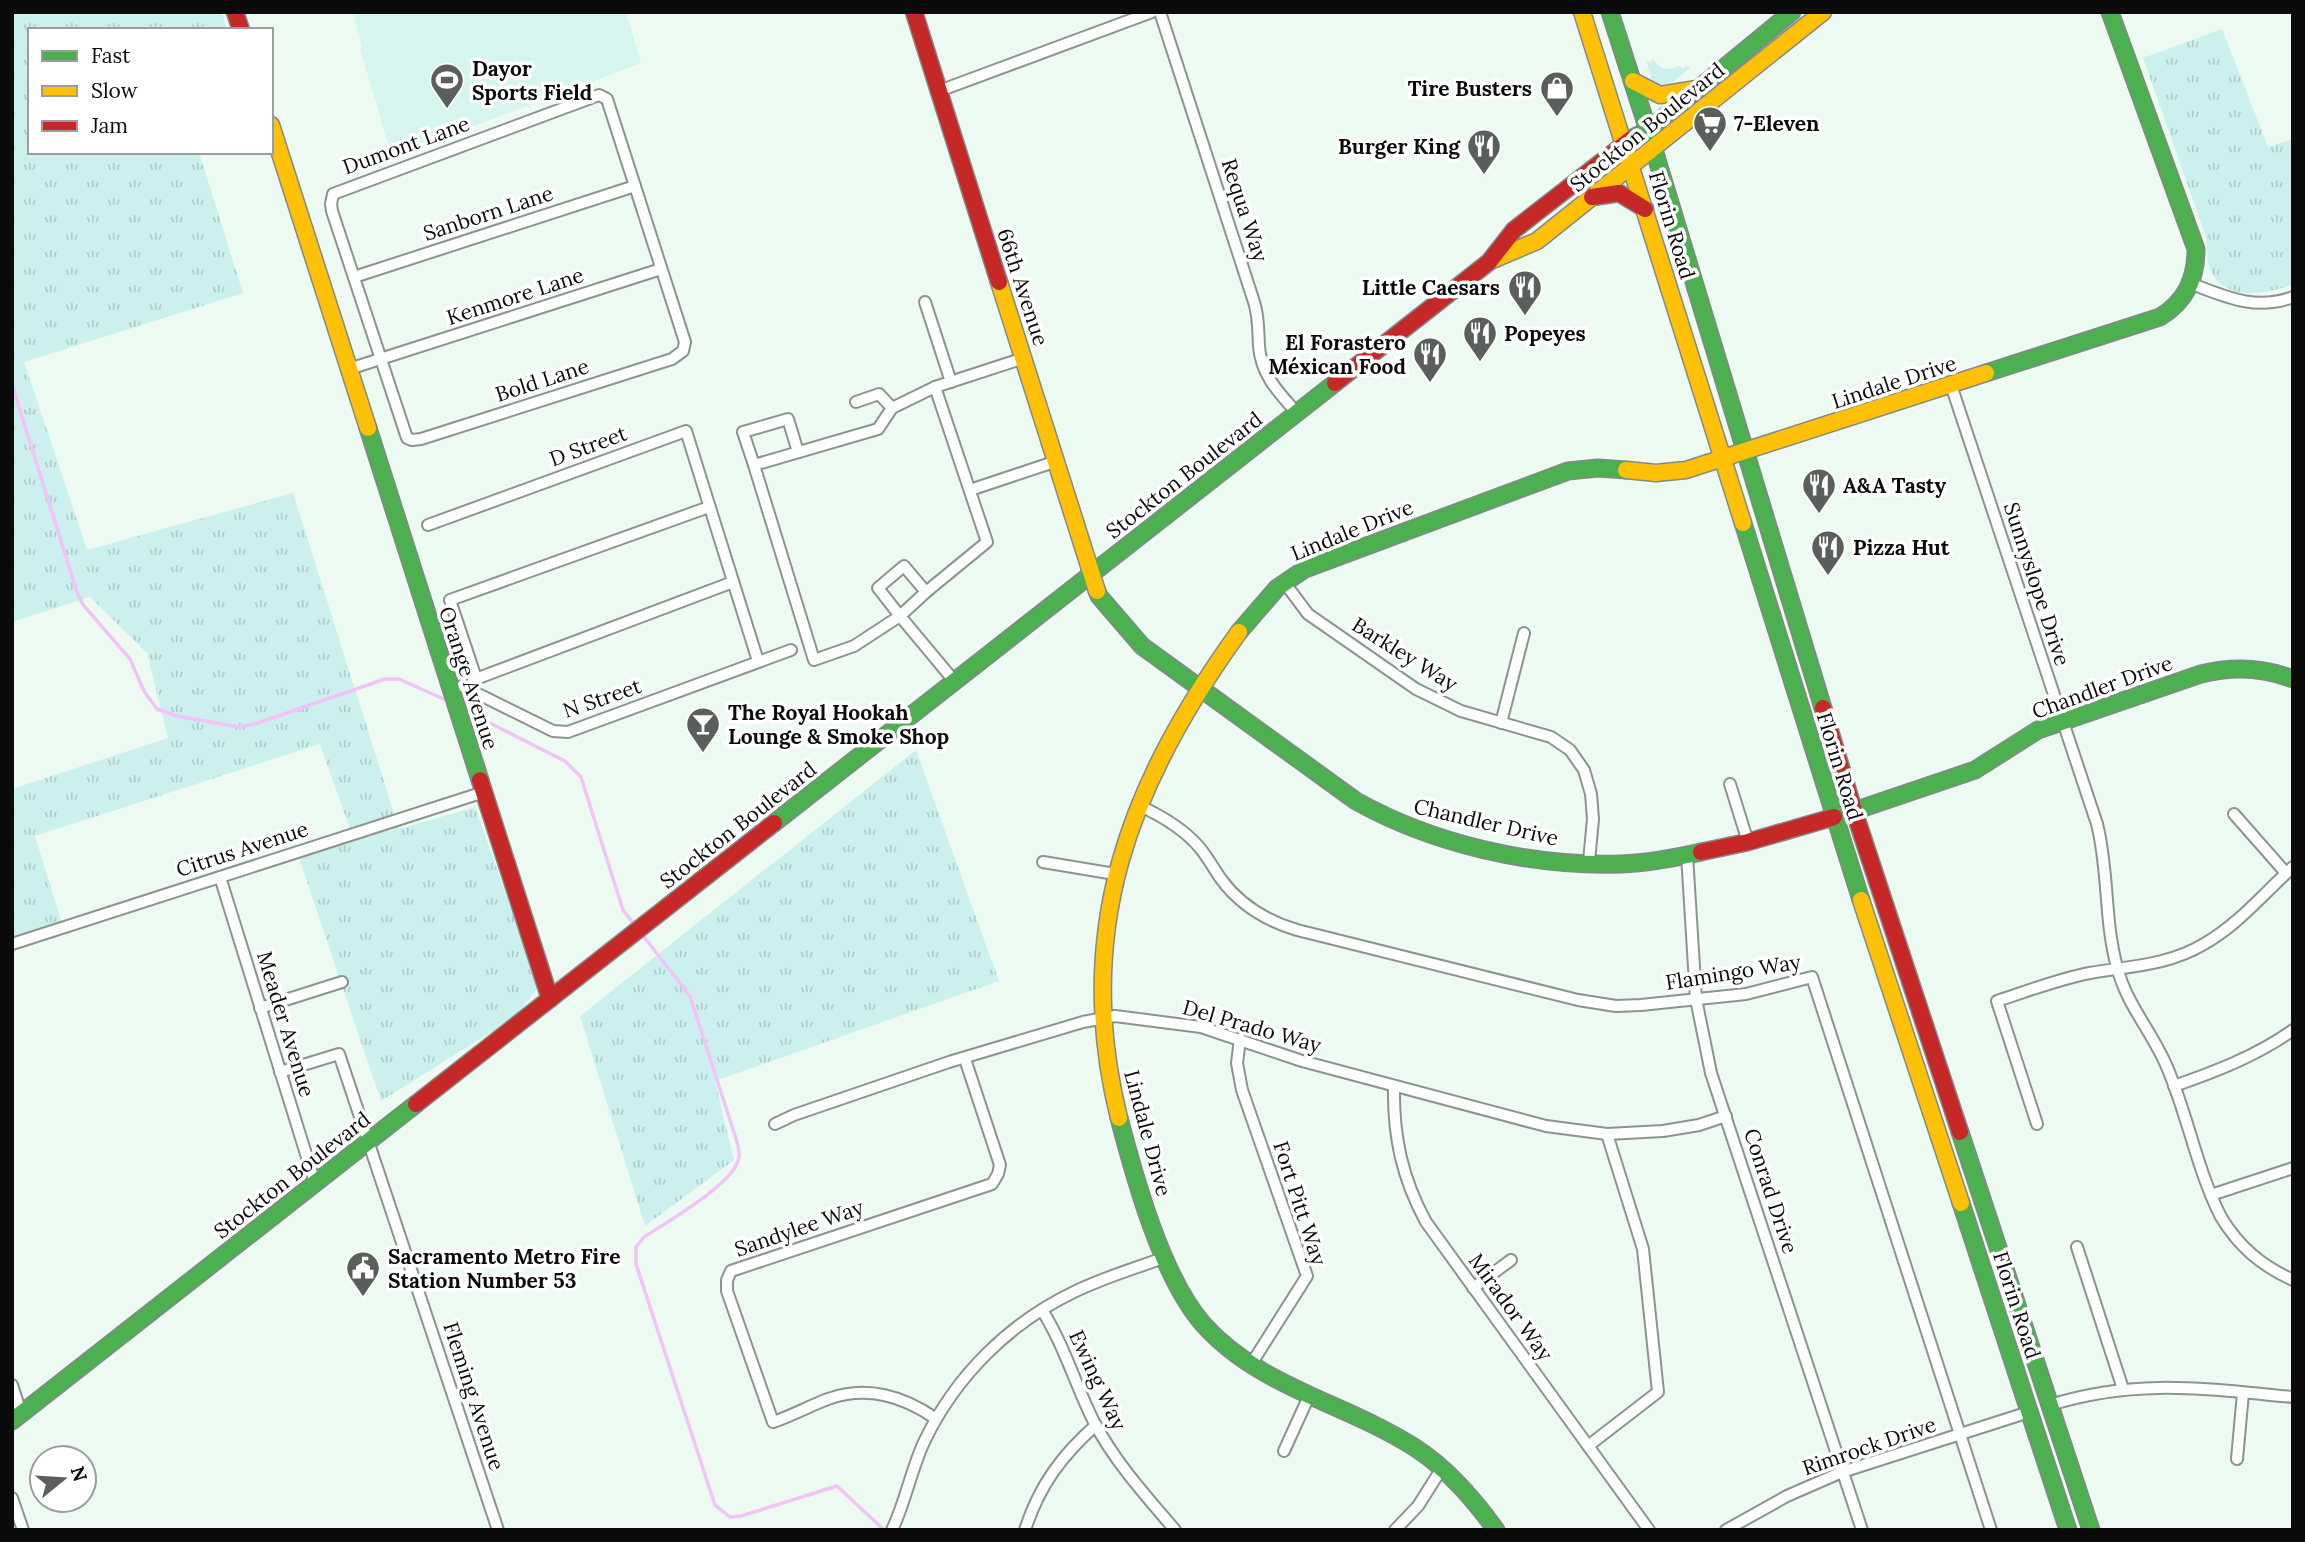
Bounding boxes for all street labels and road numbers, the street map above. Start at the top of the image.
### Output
street label: Stockton Boulevard [1564,56,1730,198]
street label: Dumont Lane [339,110,473,180]
street label: Requa Way [1216,155,1274,265]
street label: Florin Road [1643,168,1701,282]
street label: Sanborn Lane [420,179,556,247]
street label: 66th Avenue [991,225,1055,349]
street label: Kenmore Lane [443,261,587,331]
street label: Lindale Drive [1828,349,1960,415]
street label: Bold Lane [492,352,592,408]
street label: Stockton Boulevard [1100,406,1268,544]
street label: D Street [545,419,631,472]
street label: Lindale Drive [1287,493,1417,567]
street label: Sunnyslope Drive [1998,499,2076,669]
street label: Orange Avenue [433,603,505,753]
street label: Barkley Way [1347,611,1463,697]
street label: Chandler Drive [2028,649,2176,725]
street label: N Street [559,672,646,724]
street label: Florin Road [1811,709,1869,823]
street label: Stockton Boulevard [654,756,822,894]
street label: Chandler Drive [1411,792,1561,852]
street label: Citrus Avenue [173,815,311,883]
street label: Meader Avenue [251,948,321,1100]
street label: Flamingo Way [1663,948,1803,996]
street label: Del Prado Way [1180,993,1324,1059]
street label: Lindale Drive [1118,1067,1178,1199]
street label: Stockton Boulevard [208,1106,376,1244]
street label: Conrad Drive [1738,1125,1804,1257]
street label: Fort Pitt Way [1267,1137,1333,1269]
street label: Sandylee Way [731,1193,867,1263]
street label: Mirador Way [1463,1248,1559,1366]
street label: Florin Road [1987,1248,2047,1362]
street label: Fleming Avenue [437,1318,511,1474]
street label: Ewing Way [1063,1326,1133,1434]
street label: Rimrock Drive [1799,1411,1939,1481]

